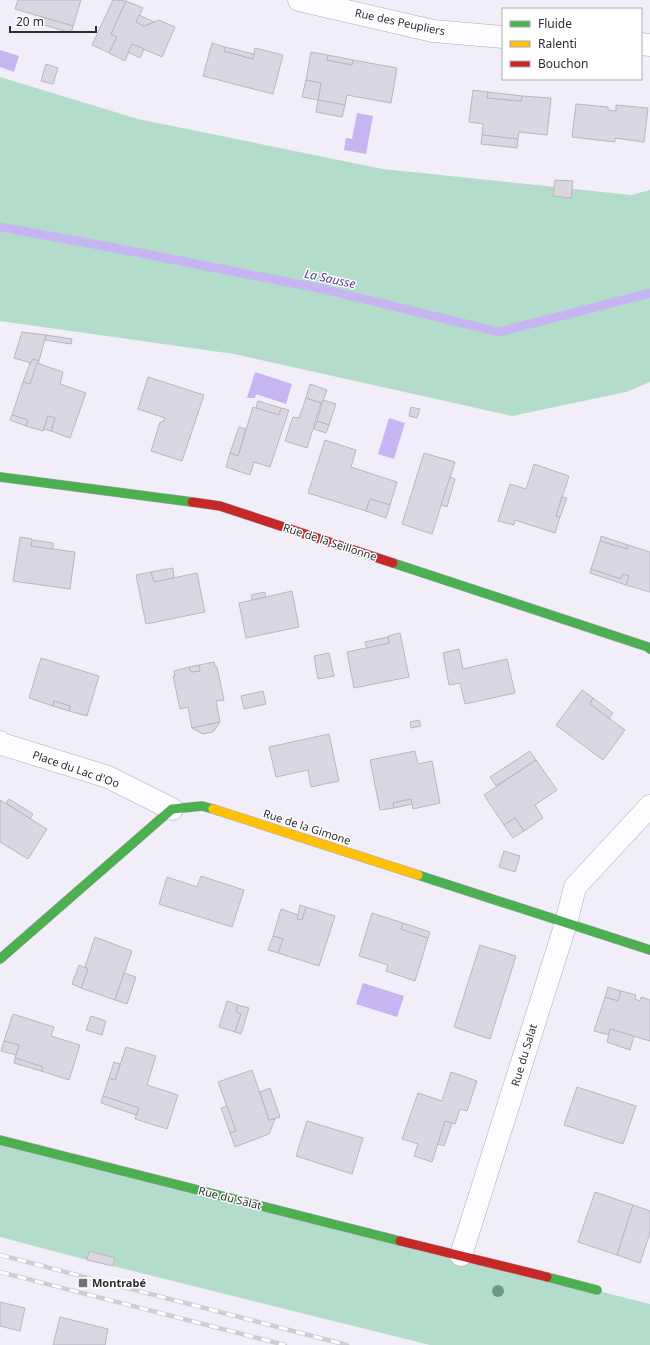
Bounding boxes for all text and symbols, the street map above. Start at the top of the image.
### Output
street label: Rue des Peupliers [354,5,447,38]
scale bar [10,8,96,34]
legend [502,8,642,80]
text: 20 m [16,13,44,30]
text: Fluide [538,15,572,32]
text: Ralenti [538,35,577,52]
text: Bouchon [538,55,588,72]
water label: La Sausse [303,265,357,292]
street label: Rue de la Seillonne [281,519,379,564]
street label: Place du Lac d'Oo [31,747,122,791]
street label: Rue de la Gimone [261,805,353,848]
street label: Rue du Salat [507,1022,540,1088]
street label: Rue du Salat [197,1182,263,1213]
place label: Montrabé [92,1275,146,1290]
marker: Montrabé [77,1277,89,1289]

